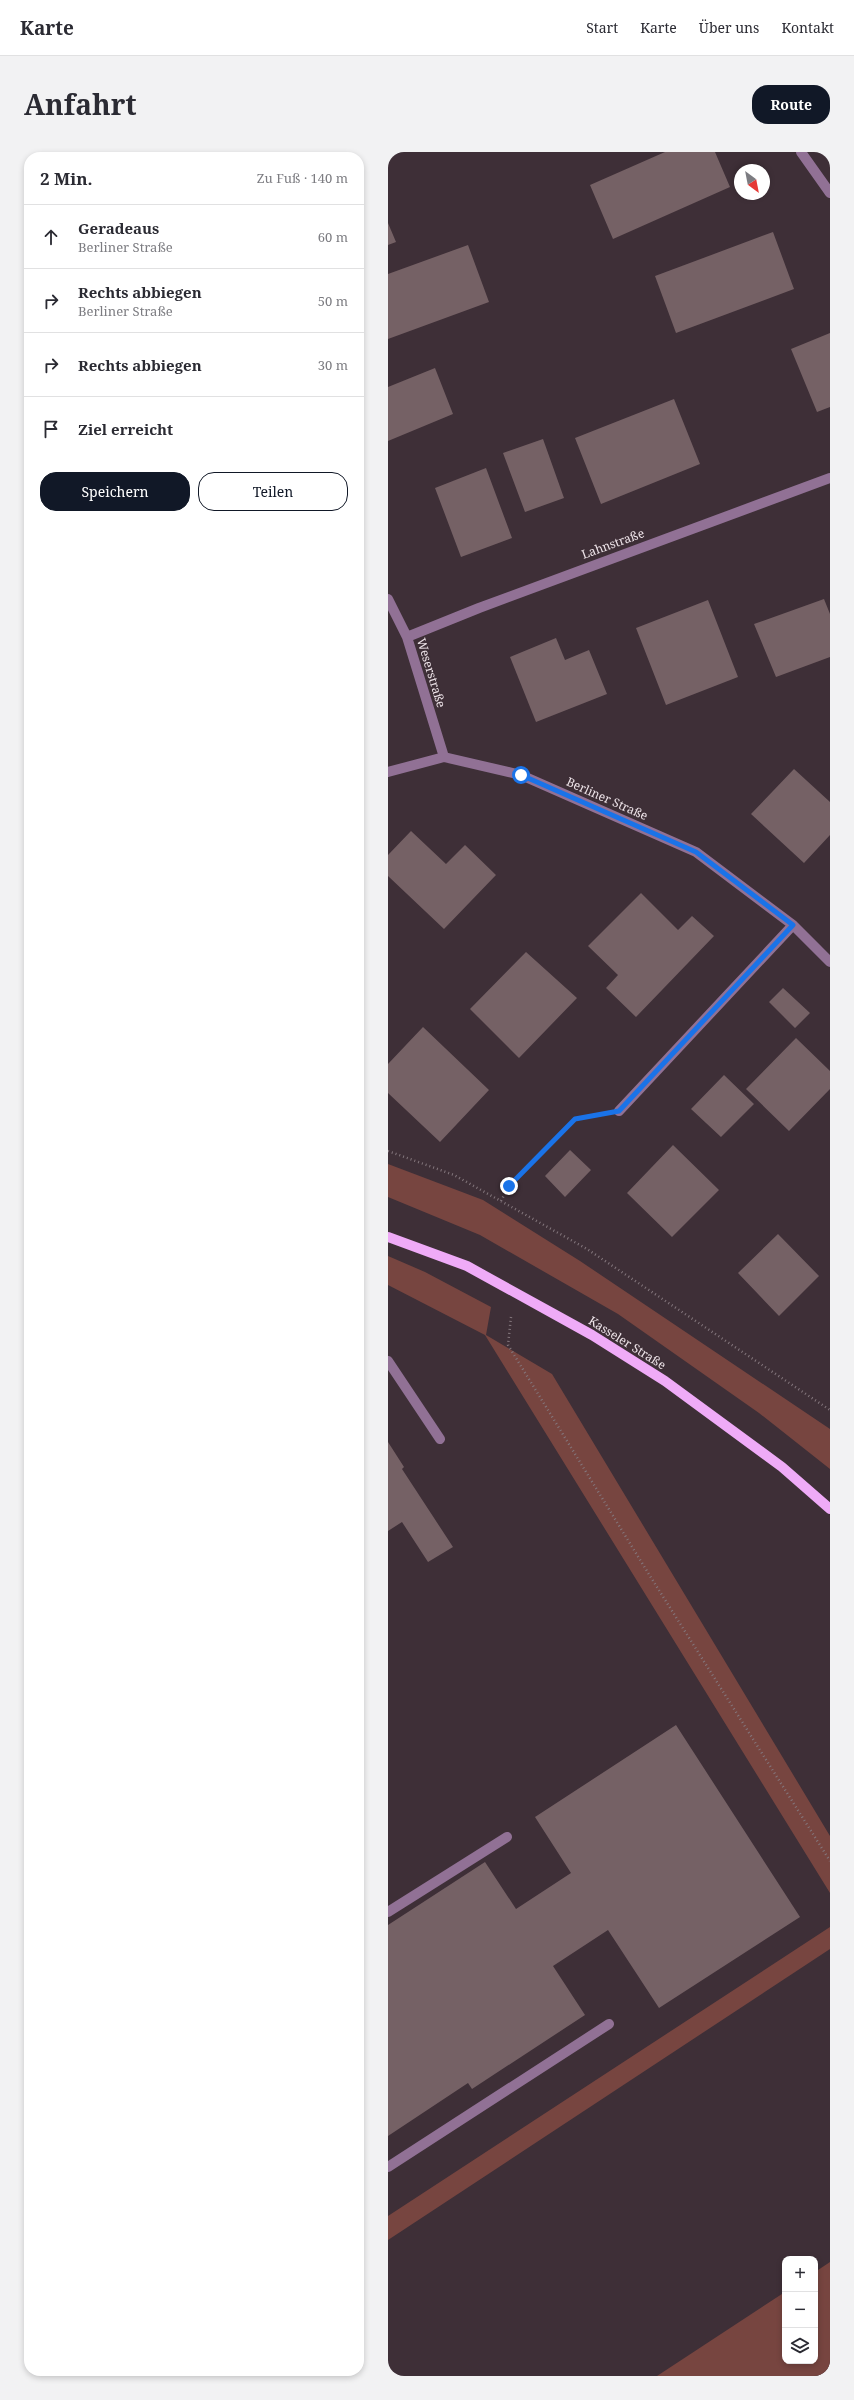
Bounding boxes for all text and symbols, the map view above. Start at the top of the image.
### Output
text: Karte [20,15,74,41]
text: Start [586,18,618,37]
text: Karte [640,18,677,37]
text: Über uns [699,18,759,37]
text: Kontakt [781,18,834,37]
text: Anfahrt [24,85,137,123]
button: Route [752,85,830,124]
north arrow [734,164,770,200]
text: 2 Min. [40,167,93,190]
text: Zu Fuß · 140 m [257,169,348,187]
text: Geradeaus [78,218,159,238]
icon: ahead [40,226,62,248]
text: 60 m [318,228,348,246]
text: Berliner Straße [78,238,173,256]
text: Rechts abbiegen [78,282,202,302]
icon: right [40,290,62,312]
text: 50 m [318,292,348,310]
text: Berliner Straße [78,302,173,320]
icon: right [40,354,62,376]
text: Rechts abbiegen [78,355,202,375]
text: 30 m [318,356,348,374]
icon: arrive [40,418,62,440]
text: Ziel erreicht [78,419,173,439]
button: Speichern [40,472,190,511]
button: Teilen [198,472,348,511]
street label: Lahnstraße [579,524,647,563]
street label: Weserstraße [413,636,450,710]
route start [512,766,530,784]
street label: Berliner Straße [564,773,651,824]
route end [500,1177,518,1195]
street label: Kasseler Straße [585,1312,669,1373]
map controls [782,2256,818,2364]
button: + [782,2256,818,2292]
button: − [782,2292,818,2328]
button: layers [782,2328,818,2364]

